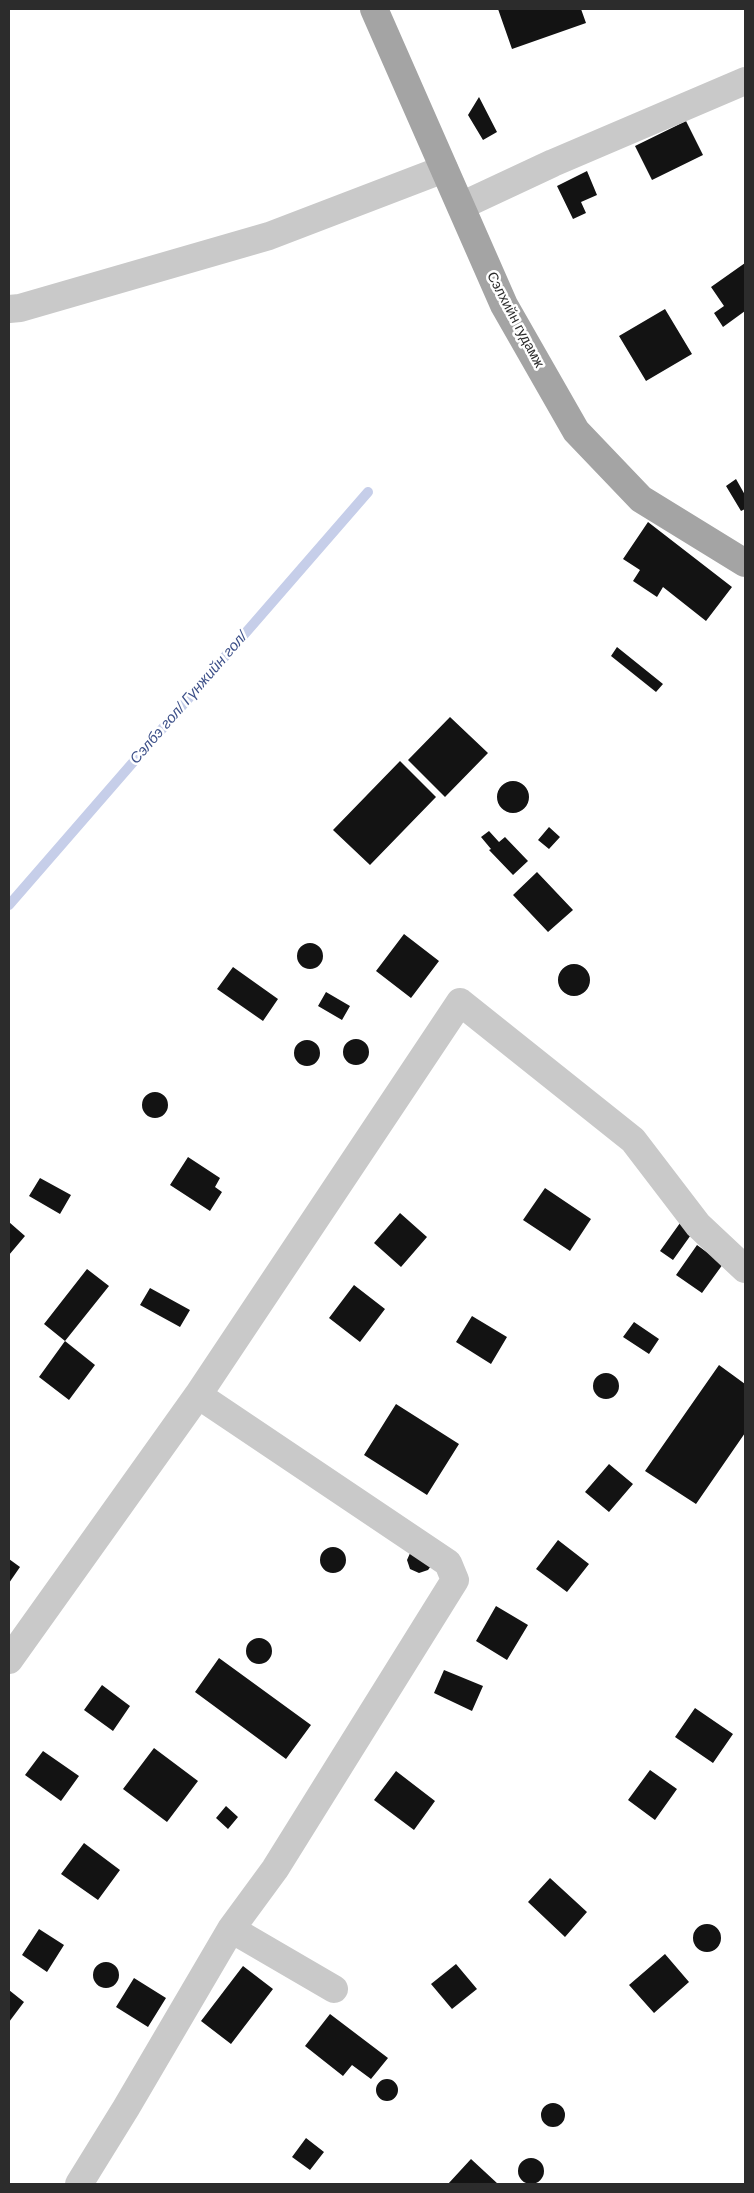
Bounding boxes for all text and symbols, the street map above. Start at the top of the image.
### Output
street label: Сэлхийн гудамж [483,269,547,371]
water label: Сэлбэ гол/ Гүнжийн гол/ [127,628,251,768]

